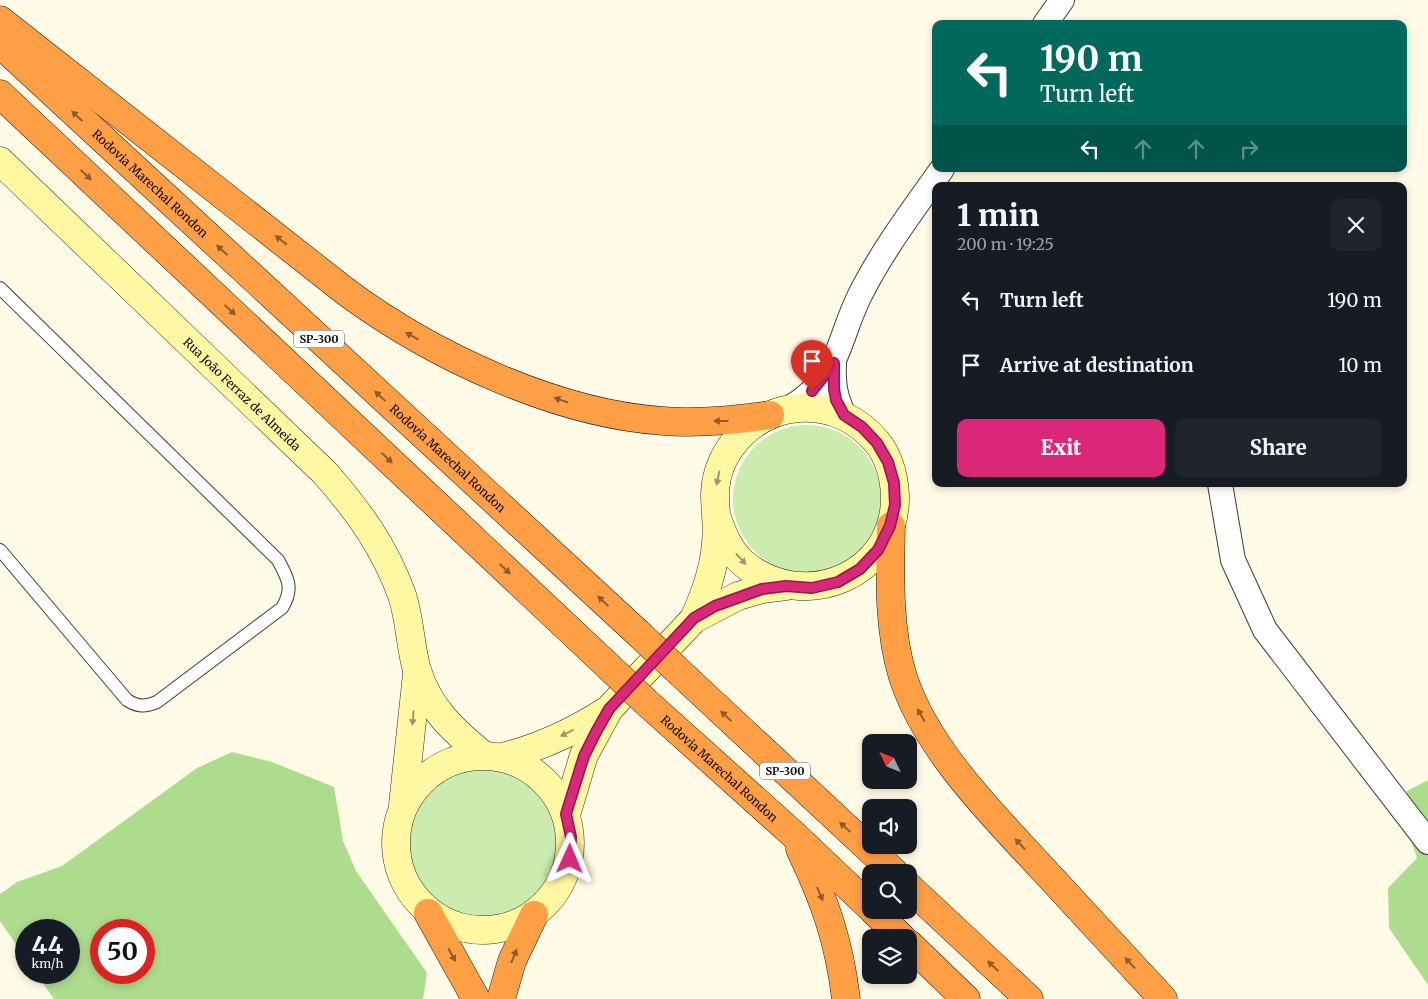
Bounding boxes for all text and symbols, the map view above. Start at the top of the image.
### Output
text: 190 m [1040,37,1143,81]
icon: left [957,40,1022,105]
text: Turn left [1040,80,1134,108]
one-way arrow [72,110,84,122]
street label: Rodovia Marechal Rondon [90,126,212,240]
icon: left [1076,135,1104,163]
icon: ahead [1129,135,1157,163]
icon: ahead [1182,135,1210,163]
icon: right [1235,135,1263,163]
one-way arrow [80,169,92,181]
text: 1 min [957,196,1039,234]
button: close [1330,199,1382,251]
text: 200 m · 19:25 [957,234,1054,254]
one-way arrow [274,235,288,245]
one-way arrow [217,244,229,256]
icon: left [957,286,985,314]
text: Turn left [1000,288,1084,312]
text: 190 m [1327,288,1382,312]
one-way arrow [224,304,236,316]
road number: SP-300 [294,330,344,348]
one-way arrow [405,332,420,340]
street label: Rua João Ferraz de Almeida [181,334,305,454]
pin [791,340,833,391]
icon: arrive [798,347,826,375]
icon: arrive [957,351,985,379]
text: Arrive at destination [1000,353,1194,377]
text: 10 m [1339,353,1382,377]
one-way arrow [375,390,387,402]
one-way arrow [554,396,569,403]
street label: Rodovia Marechal Rondon [387,401,509,515]
one-way arrow [713,417,729,425]
button: Exit [957,419,1165,477]
button: Share [1175,419,1382,477]
one-way arrow [380,452,392,464]
one-way arrow [713,471,721,487]
one-way arrow [735,553,747,565]
one-way arrow [499,563,511,575]
one-way arrow [597,595,609,607]
one-way arrow [917,709,926,722]
one-way arrow [721,710,733,722]
one-way arrow [409,711,417,727]
street label: Rodovia Marechal Rondon [658,712,781,825]
one-way arrow [560,729,574,737]
north arrow [862,734,918,789]
map controls [862,734,917,984]
road number: SP-300 [760,762,810,779]
button: sound [862,799,917,854]
one-way arrow [839,821,851,833]
position arrow [543,832,595,884]
one-way arrow [1014,838,1026,850]
button: search [862,864,917,919]
one-way arrow [817,887,825,901]
speed limit sign: 50 [90,919,155,984]
text: 44 [32,929,63,961]
button: layers [862,929,917,984]
one-way arrow [447,948,456,962]
one-way arrow [511,949,519,963]
text: km/h [32,956,63,971]
one-way arrow [1124,958,1136,970]
one-way arrow [988,960,1000,972]

